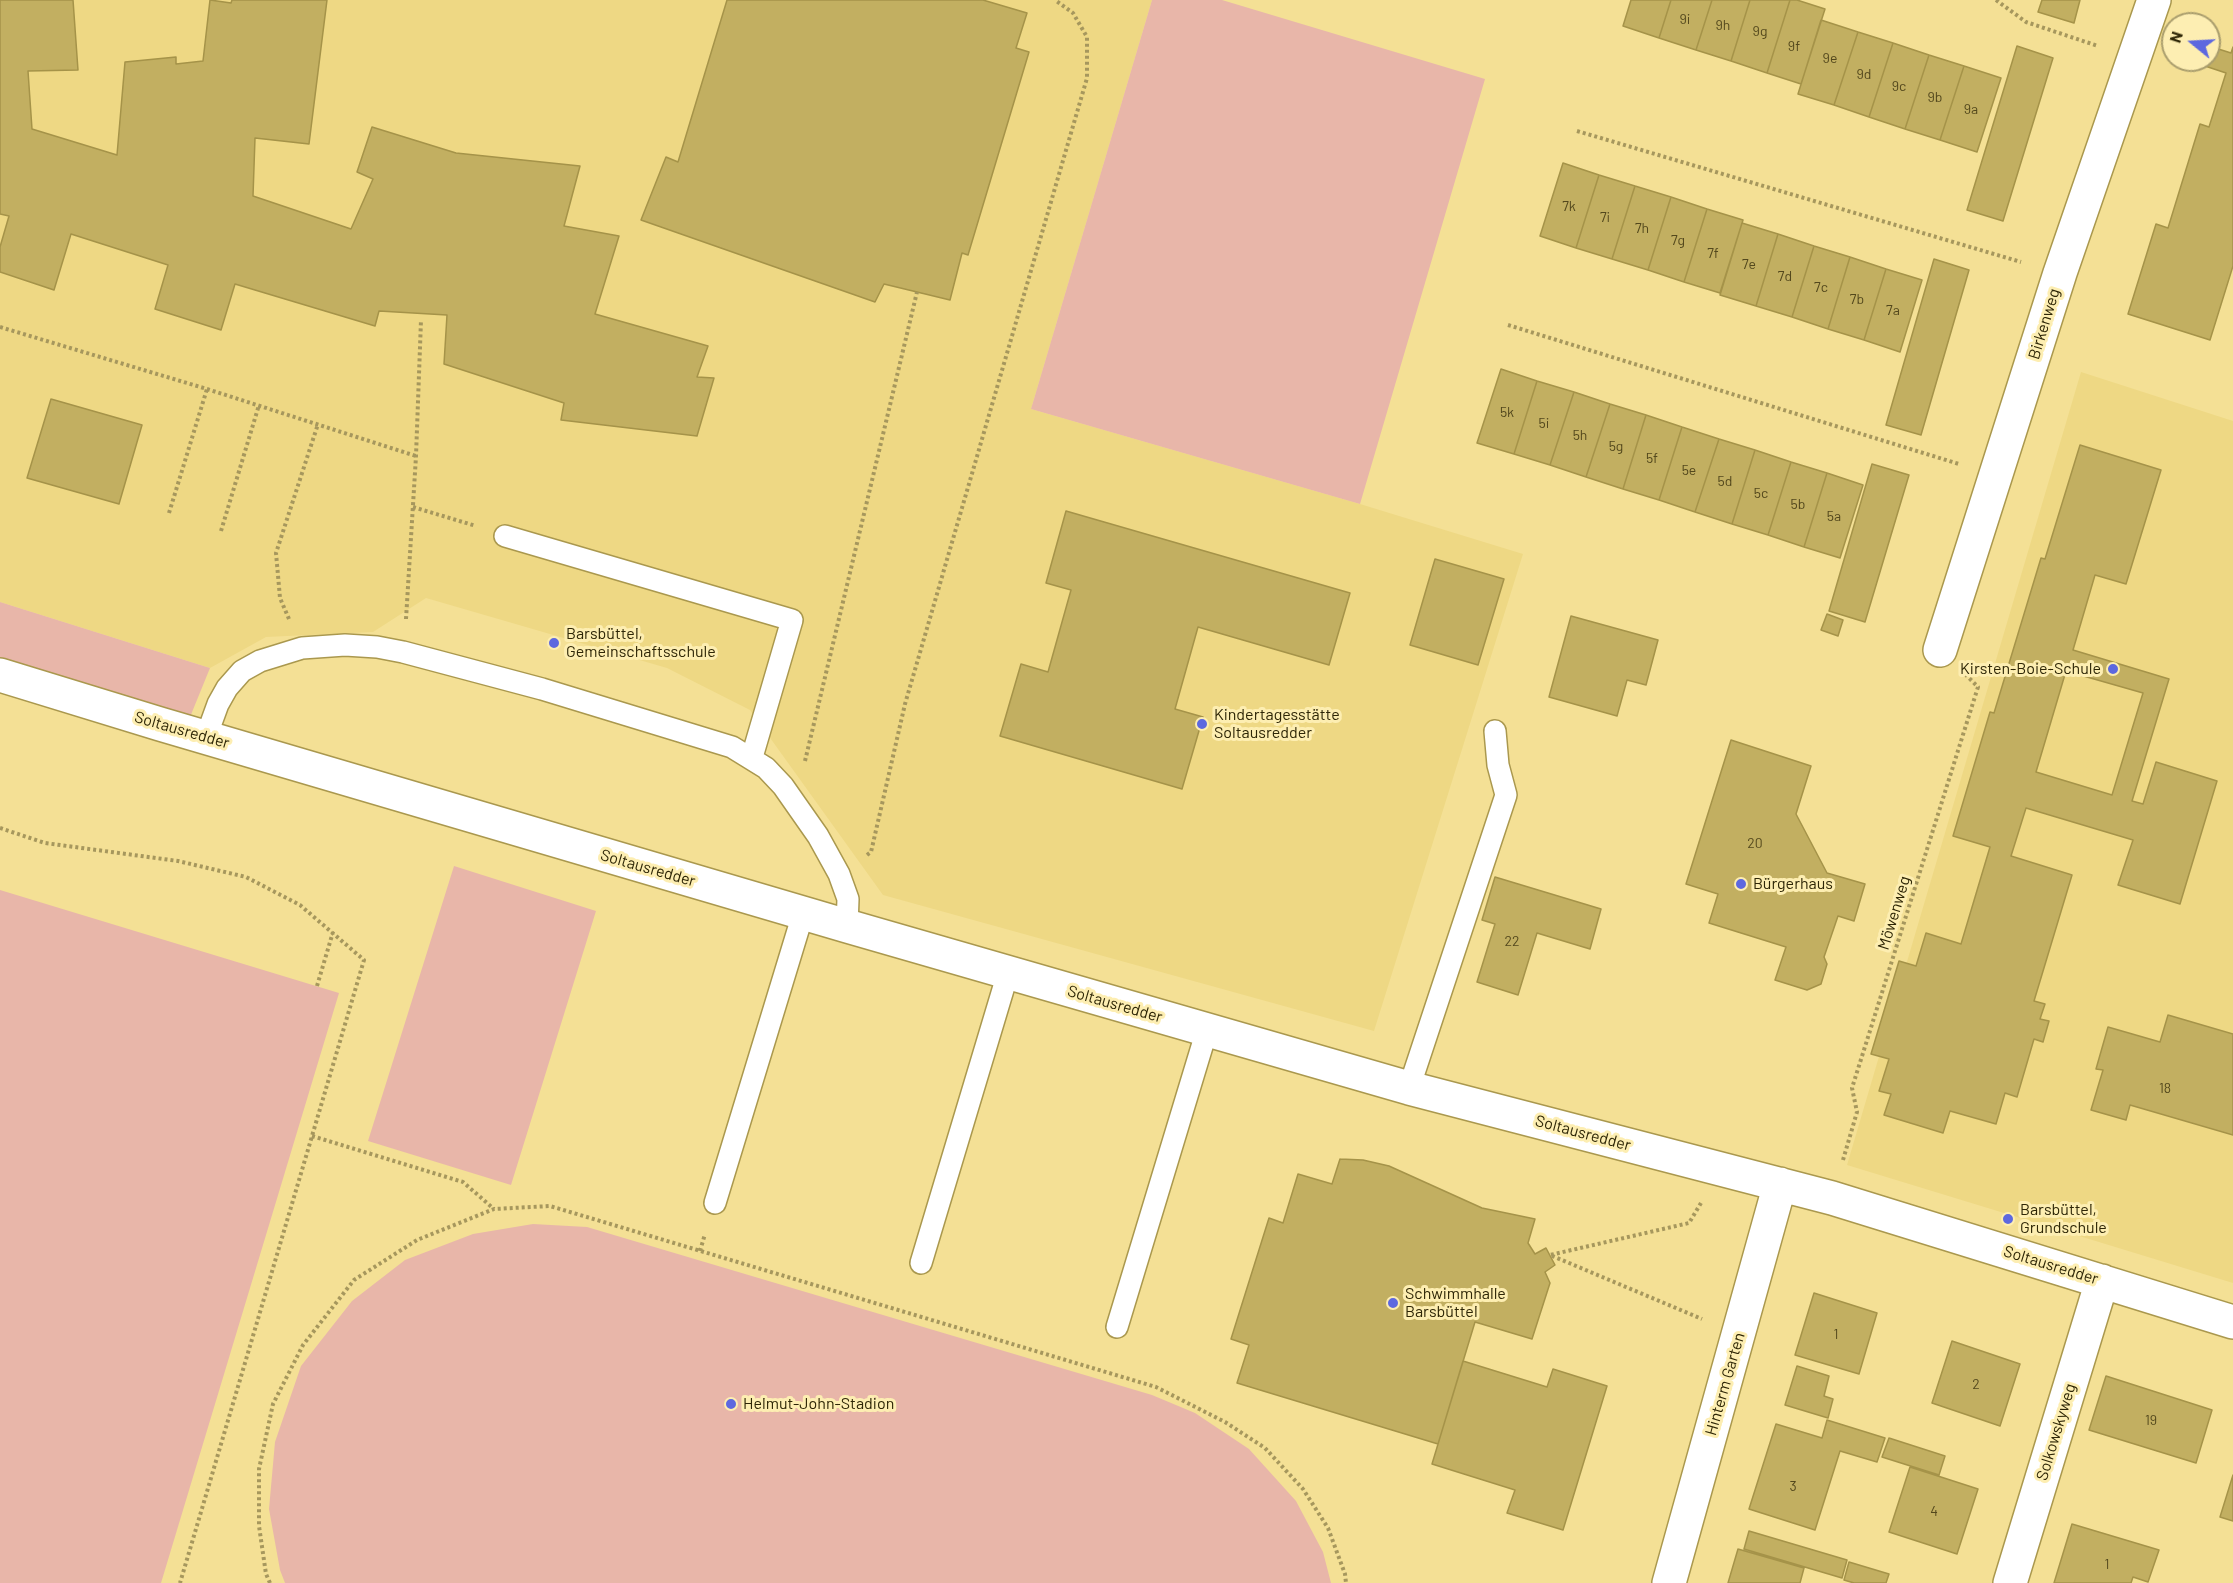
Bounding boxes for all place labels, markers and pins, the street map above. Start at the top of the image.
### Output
place label: Barsbüttel, Gemeinschaftsschule [566,624,716,662]
marker: Barsbüttel, Gemeinschaftsschule [547,636,561,650]
place label: Kirsten-Boie-Schule [1960,659,2101,679]
marker: Kirsten-Boie-Schule [2106,662,2120,676]
place label: Kindertagesstätte Soltausredder [1214,705,1340,743]
marker: Kindertagesstätte Soltausredder [1195,717,1209,731]
place label: Bürgerhaus [1753,874,1833,894]
marker: Bürgerhaus [1734,877,1748,891]
place label: Barsbüttel, Grundschule [2020,1200,2107,1238]
marker: Barsbüttel, Grundschule [2001,1212,2015,1226]
place label: Schwimmhalle Barsbüttel [1405,1284,1506,1322]
marker: Schwimmhalle Barsbüttel [1386,1296,1400,1310]
place label: Helmut-John-Stadion [743,1394,894,1414]
marker: Helmut-John-Stadion [724,1397,738,1411]

